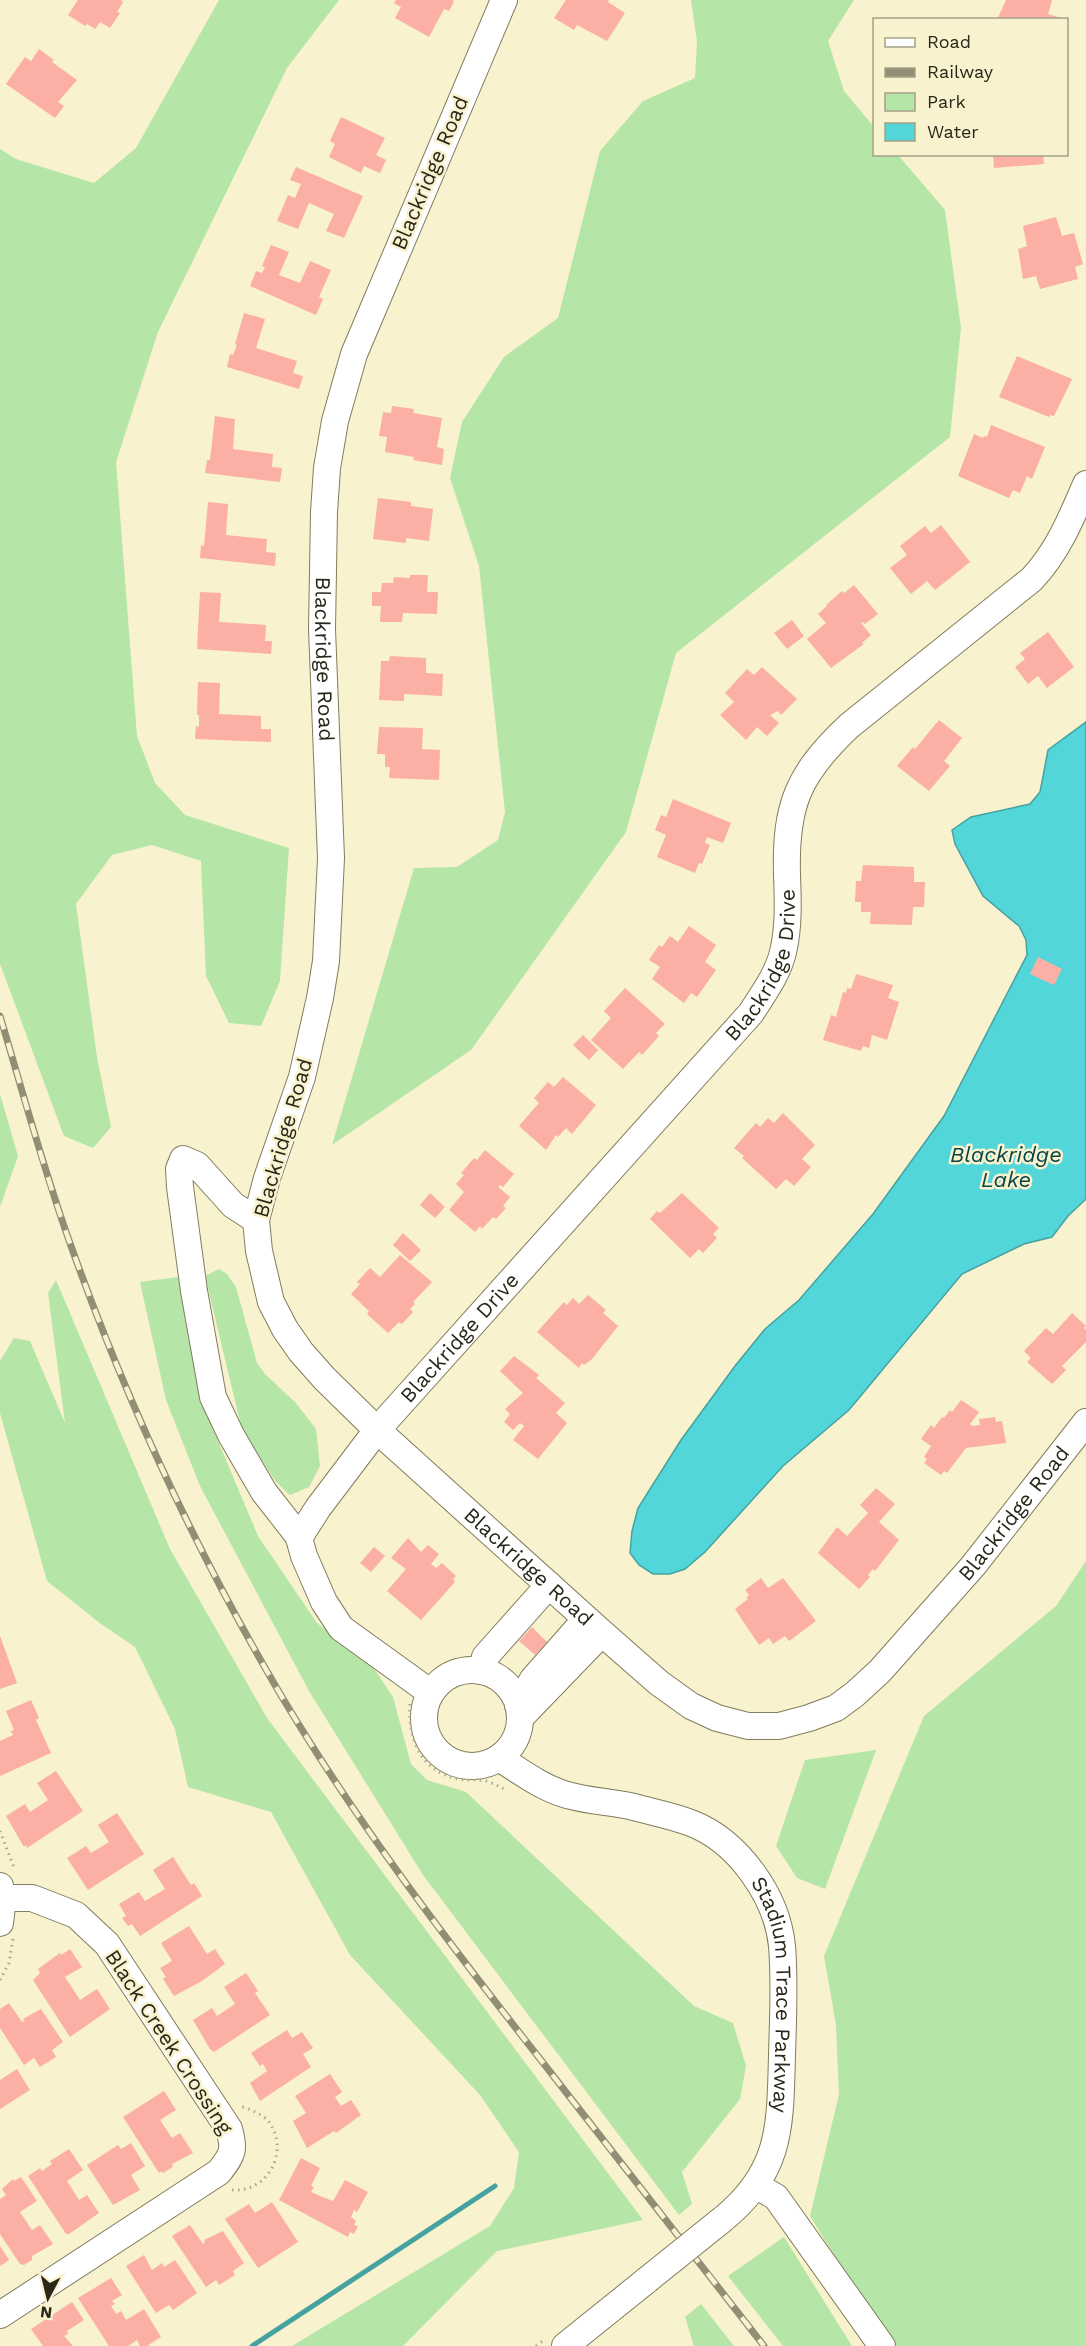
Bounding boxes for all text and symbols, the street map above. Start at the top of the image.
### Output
legend [873,18,1068,156]
text: Road [927,31,971,52]
text: Railway [927,61,994,82]
text: Park [927,91,966,112]
street label: Blackridge Road [386,92,473,254]
text: Water [927,121,979,142]
street label: Blackridge Road [310,576,339,742]
street label: Blackridge Drive [719,889,800,1046]
street label: Blackridge Road [248,1055,317,1220]
water label: Blackridge Lake [950,1142,1062,1192]
street label: Blackridge Drive [395,1267,524,1408]
street label: Blackridge Road [953,1441,1074,1586]
street label: Blackridge Road [459,1502,598,1631]
street label: Stadium Trace Parkway [746,1872,797,2114]
street label: Black Creek Crossing [100,1945,239,2139]
north arrow [18,2268,78,2328]
text: N [39,2302,53,2323]

